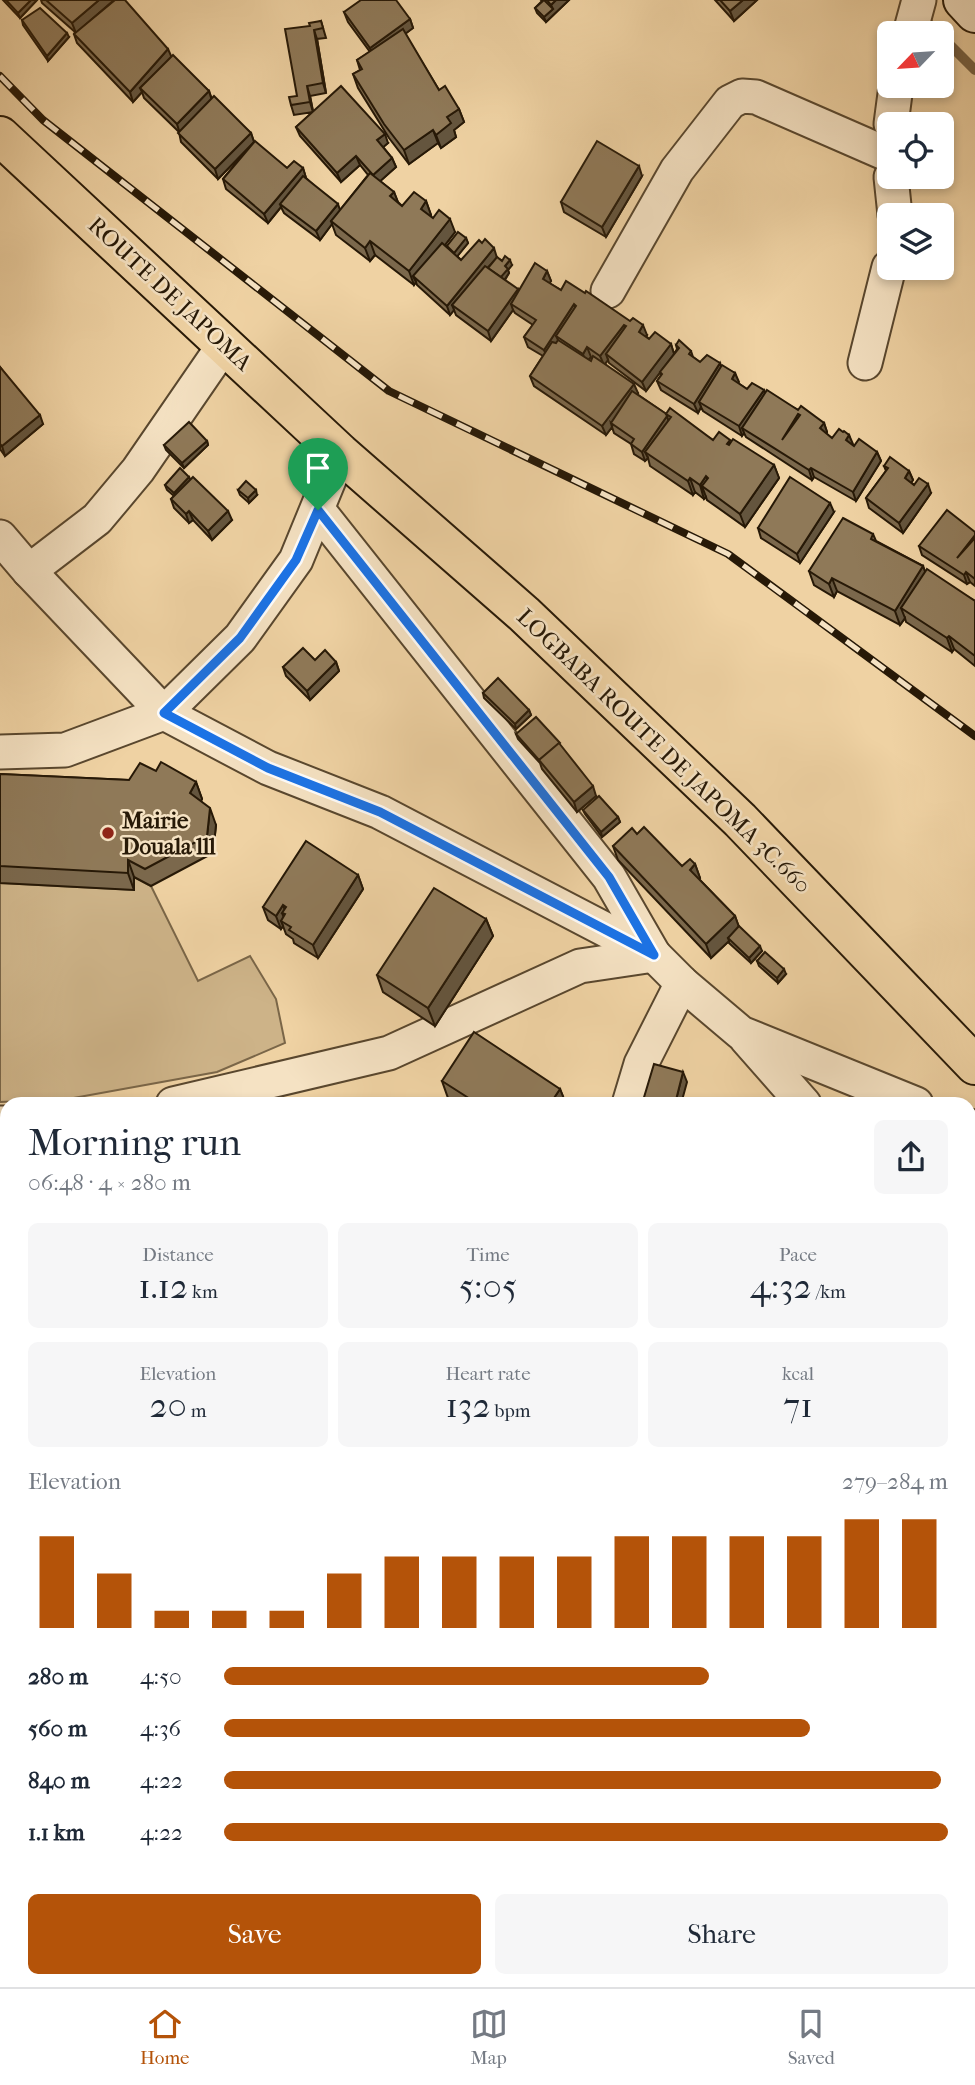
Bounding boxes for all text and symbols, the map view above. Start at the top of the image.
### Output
north arrow [877,21,954,98]
map controls [877,21,954,280]
button: locate [877,112,954,189]
button: layers [877,203,954,280]
street label: ROUTE DE JAPOMA [83,211,258,377]
pin [288,438,348,510]
icon: arrive [299,449,337,487]
street label: LOGBABA ROUTE DE JAPOMA 3C.660 [511,603,817,899]
place label: Mairie Douala lll [122,807,216,860]
marker: Mairie Douala lll [100,825,116,841]
text: Morning run [28,1120,241,1165]
button: share [874,1120,948,1194]
text: 06:48 · 4 × 280 m [28,1169,191,1196]
text: Distance [142,1244,214,1266]
text: Time [466,1244,510,1266]
text: Pace [779,1244,817,1266]
text: 1.12 [138,1266,188,1307]
text: 5:05 [459,1266,517,1307]
text: 4:32 [750,1266,812,1307]
text: km [188,1281,218,1303]
text: /km [812,1281,846,1303]
text: Elevation [140,1363,216,1385]
text: Heart rate [445,1363,531,1385]
text: kcal [782,1363,814,1385]
text: 20 [149,1385,187,1426]
text: 132 [446,1385,490,1426]
text: 71 [783,1385,813,1426]
text: m [187,1400,207,1422]
text: bpm [490,1400,530,1422]
text: Elevation [28,1468,121,1495]
text: 279–284 m [842,1468,948,1495]
text: 280 m [28,1663,88,1690]
text: 4:50 [140,1663,182,1690]
text: 560 m [28,1715,87,1742]
text: 4:36 [140,1715,181,1742]
text: 840 m [28,1767,90,1794]
text: 4:22 [140,1767,183,1794]
text: 1.1 km [28,1819,85,1846]
text: 4:22 [140,1819,183,1846]
button: Save [28,1894,481,1974]
button: Share [495,1894,948,1974]
tab: Home [140,2005,190,2069]
tab: Map [470,2005,508,2069]
tab: Saved [788,2005,835,2069]

